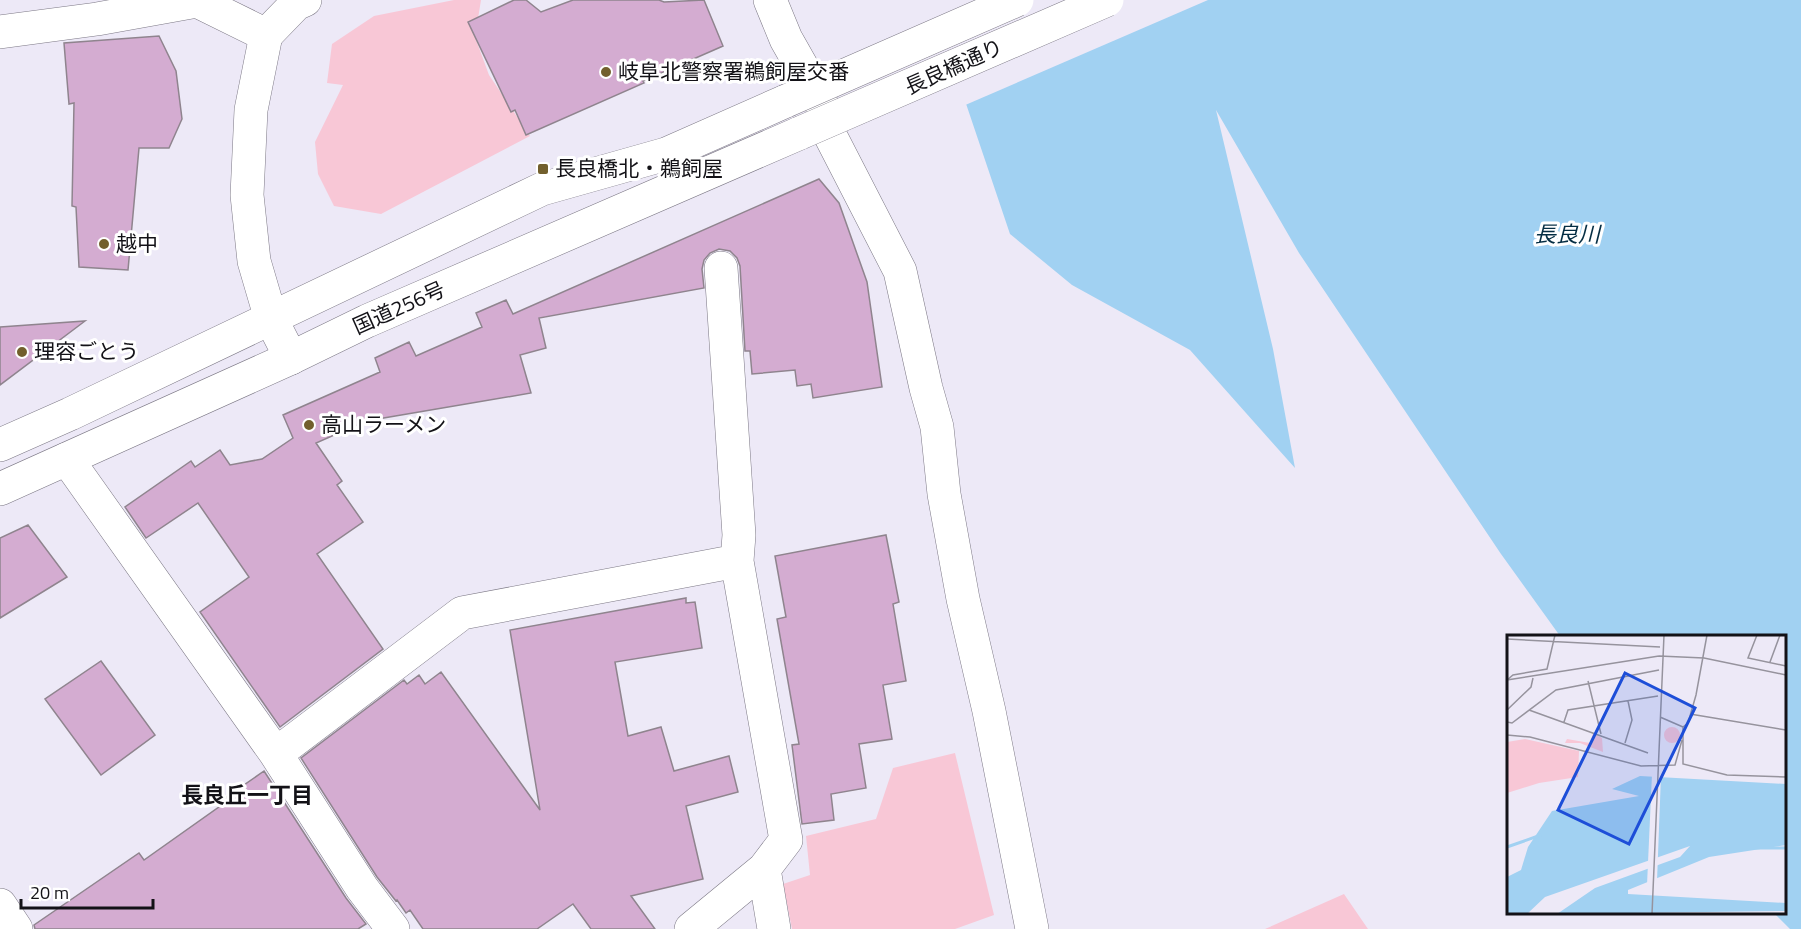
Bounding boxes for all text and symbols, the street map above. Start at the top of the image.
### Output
street label: 長良橋通り [899,30,1008,102]
place label: 岐阜北警察署鵜飼屋交番 [618,55,849,87]
marker: 岐阜北警察署鵜飼屋交番 [599,65,613,79]
place label: 長良橋北・鵜飼屋 [555,152,723,184]
marker: 長良橋北・鵜飼屋 [536,162,550,176]
water label: 長良川 [1534,217,1602,251]
place label: 越中 [116,227,158,259]
marker: 越中 [97,237,111,251]
street label: 国道256号 [347,272,450,342]
place label: 理容ごとう [34,335,139,367]
marker: 理容ごとう [15,345,29,359]
place label: 高山ラーメン [321,408,446,440]
marker: 高山ラーメン [302,418,316,432]
inset map [1507,635,1786,914]
district label: 長良丘一丁目 [181,778,313,812]
scale bar [21,872,153,910]
text: 20 m [30,879,69,906]

